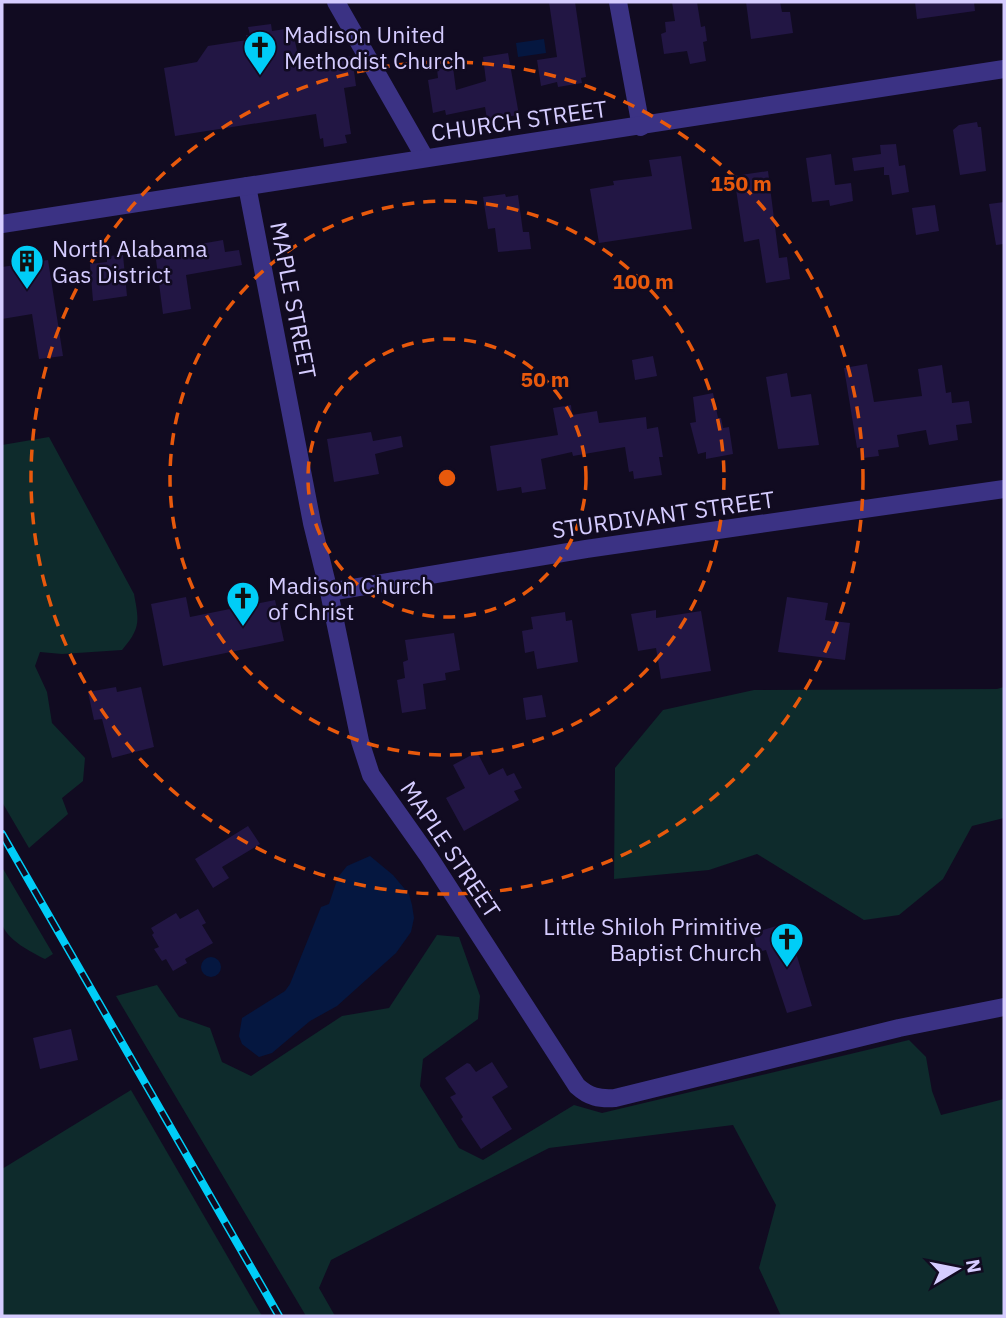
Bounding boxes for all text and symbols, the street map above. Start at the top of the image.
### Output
place label: Madison United Methodist Church [284,19,466,75]
church icon: Madison United Methodist Church [241,28,279,77]
street label: CHURCH STREET [429,93,609,147]
text: 150 m [710,169,772,197]
street label: MAPLE STREET [264,219,324,381]
place label: North Alabama Gas District [52,233,208,289]
building icon: North Alabama Gas District [8,242,46,291]
text: 100 m [612,267,674,295]
text: 50 m [521,365,569,393]
centre of rings [435,466,459,490]
street label: STURDIVANT STREET [550,484,776,544]
place label: Madison Church of Christ [268,570,434,626]
church icon: Madison Church of Christ [224,579,262,628]
street label: MAPLE STREET [394,775,508,923]
place label: Little Shiloh Primitive Baptist Church [543,911,762,967]
church icon: Little Shiloh Primitive Baptist Church [768,920,806,969]
north arrow [922,1234,992,1304]
text: N [961,1257,987,1275]

